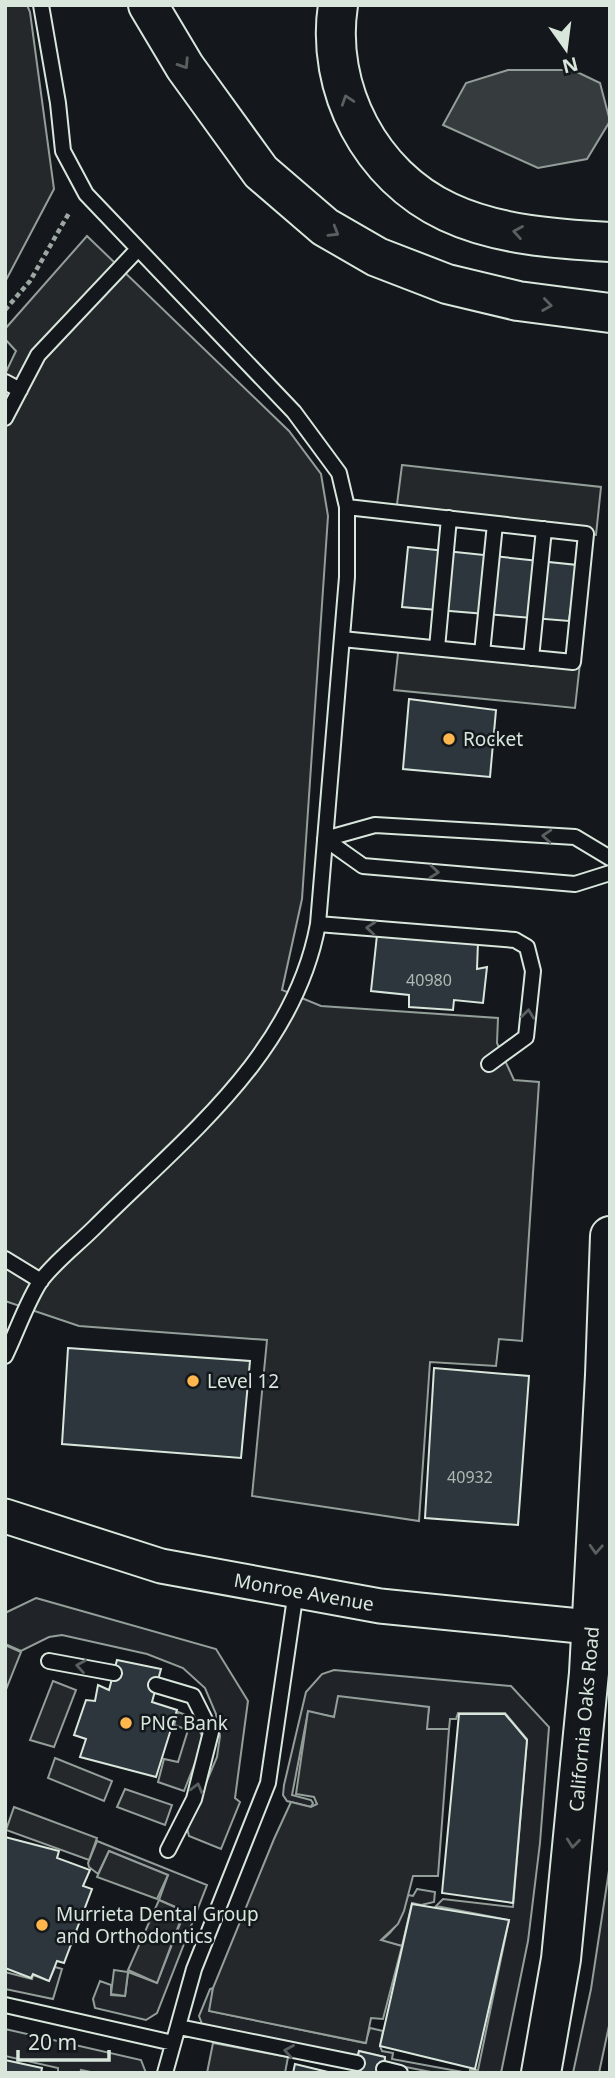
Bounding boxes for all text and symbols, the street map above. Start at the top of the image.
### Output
north arrow [531,14,601,84]
text: N [559,51,581,80]
one-way arrow [175,56,188,69]
one-way arrow [341,94,355,107]
one-way arrow [326,223,339,236]
one-way arrow [512,225,524,240]
one-way arrow [541,297,553,312]
place label: Rocket [463,726,523,752]
marker: Rocket [441,731,457,747]
one-way arrow [541,828,552,843]
one-way arrow [428,864,439,879]
one-way arrow [365,921,376,936]
house number: 40980 [406,969,452,991]
one-way arrow [521,1009,536,1020]
place label: Level 12 [207,1368,279,1394]
marker: Level 12 [185,1373,201,1389]
house number: 40932 [447,1466,493,1488]
one-way arrow [589,1544,604,1555]
street label: Monroe Avenue [232,1567,376,1617]
street label: California Oaks Road [563,1625,605,1813]
one-way arrow [75,1659,87,1674]
place label: PNC Bank [140,1710,228,1736]
marker: PNC Bank [118,1715,134,1731]
one-way arrow [189,1782,203,1794]
one-way arrow [565,1837,580,1848]
place label: Murrieta Dental Group and Orthodontics [56,1901,259,1949]
marker: Murrieta Dental Group and Orthodontics [34,1917,50,1933]
scale bar [18,2018,108,2062]
text: 20 m [28,2028,77,2056]
one-way arrow [284,2044,296,2059]

